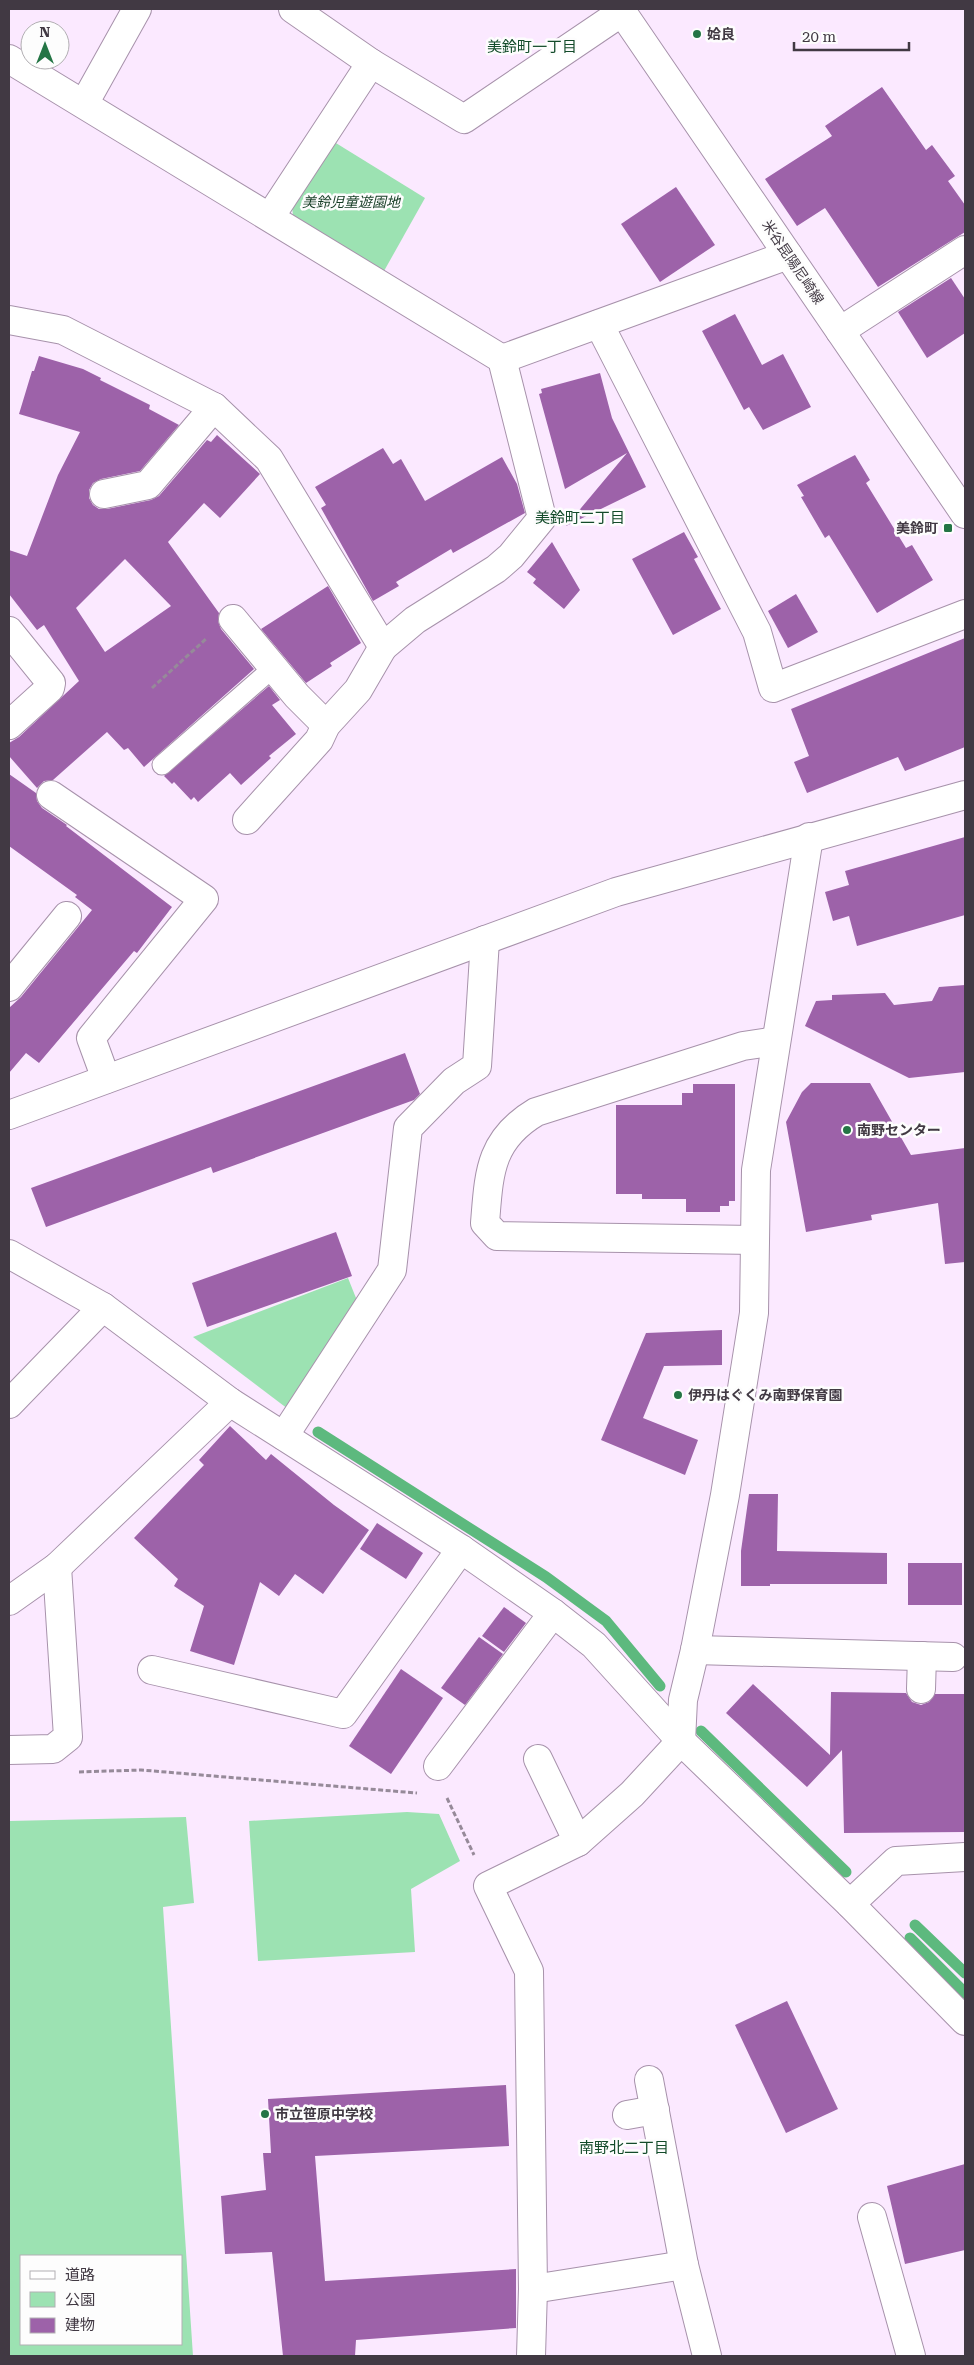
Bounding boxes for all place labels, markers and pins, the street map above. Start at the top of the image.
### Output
place label: 姶良 [707,26,735,42]
marker: 姶良 [691,28,703,40]
place label: 美鈴町 [896,520,938,536]
marker: 美鈴町 [942,522,954,534]
place label: 南野センター [857,1122,941,1138]
marker: 南野センター [841,1124,853,1136]
place label: 伊丹はぐくみ南野保育園 [688,1387,843,1403]
marker: 伊丹はぐくみ南野保育園 [672,1389,684,1401]
place label: 市立笹原中学校 [275,2106,373,2122]
marker: 市立笹原中学校 [259,2108,271,2120]

